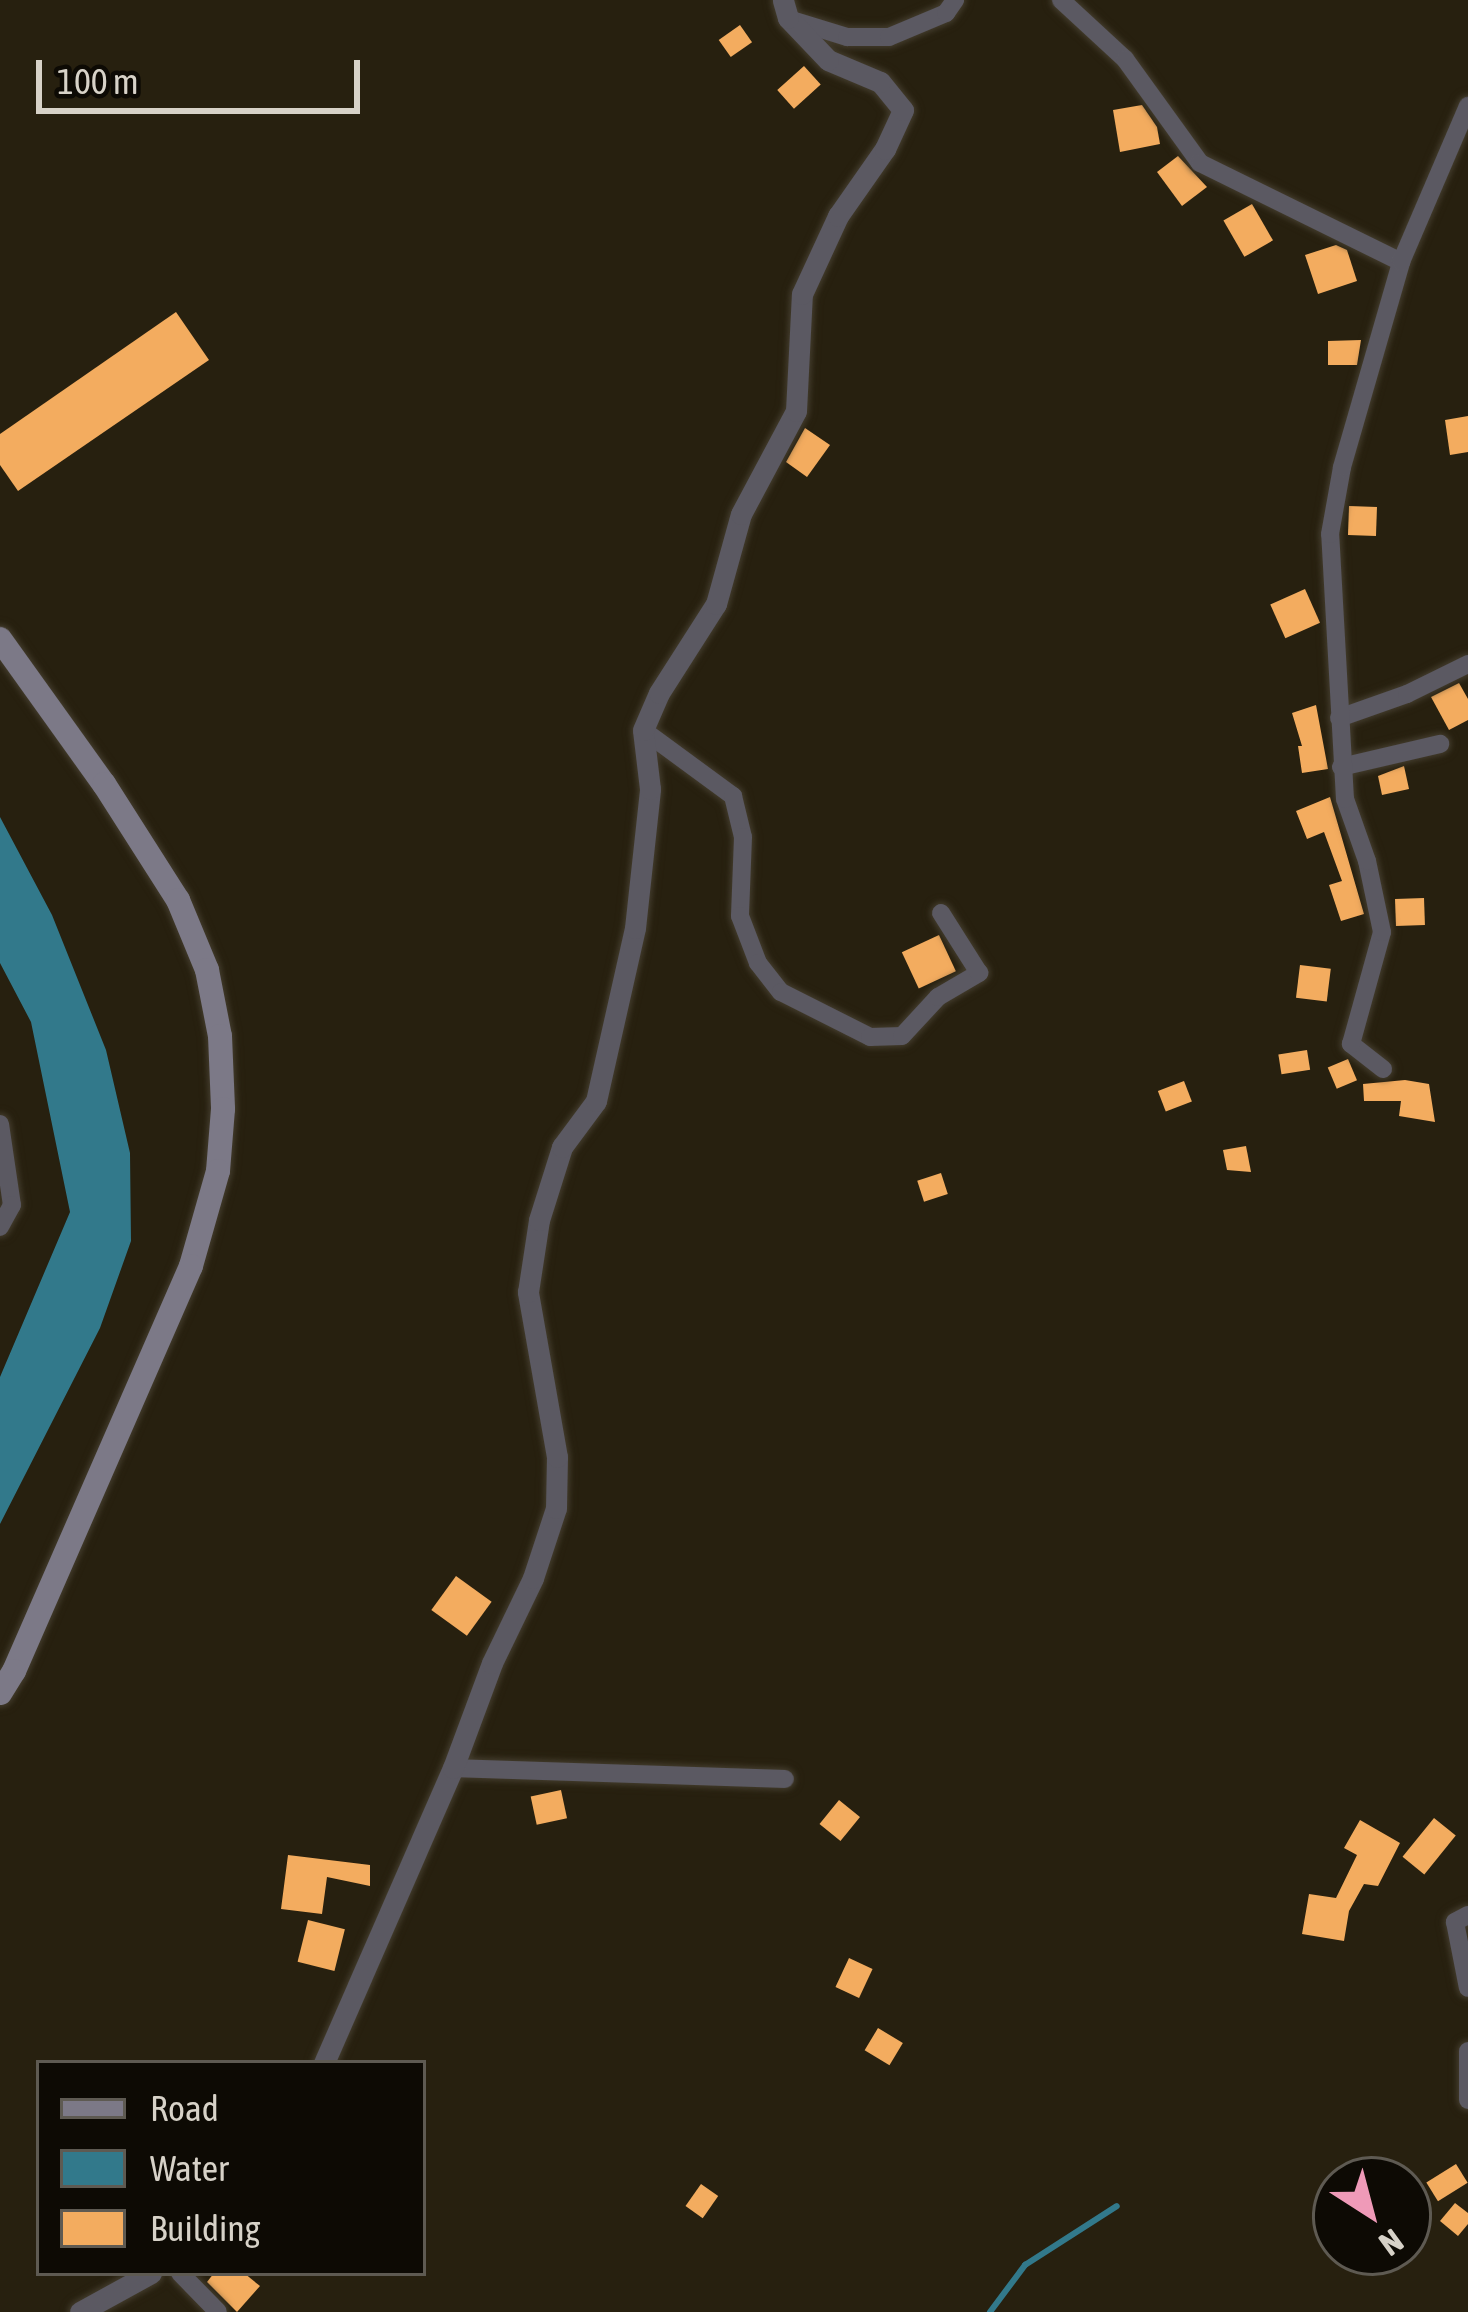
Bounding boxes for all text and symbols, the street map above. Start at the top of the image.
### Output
scale bar [42,36,366,110]
text: 100 m [57,60,139,102]
legend [36,2060,426,2276]
text: Road [150,2087,219,2129]
text: Water [150,2147,229,2189]
north arrow [1312,2156,1432,2276]
text: Building [150,2207,260,2249]
text: N [1372,2222,1410,2264]

